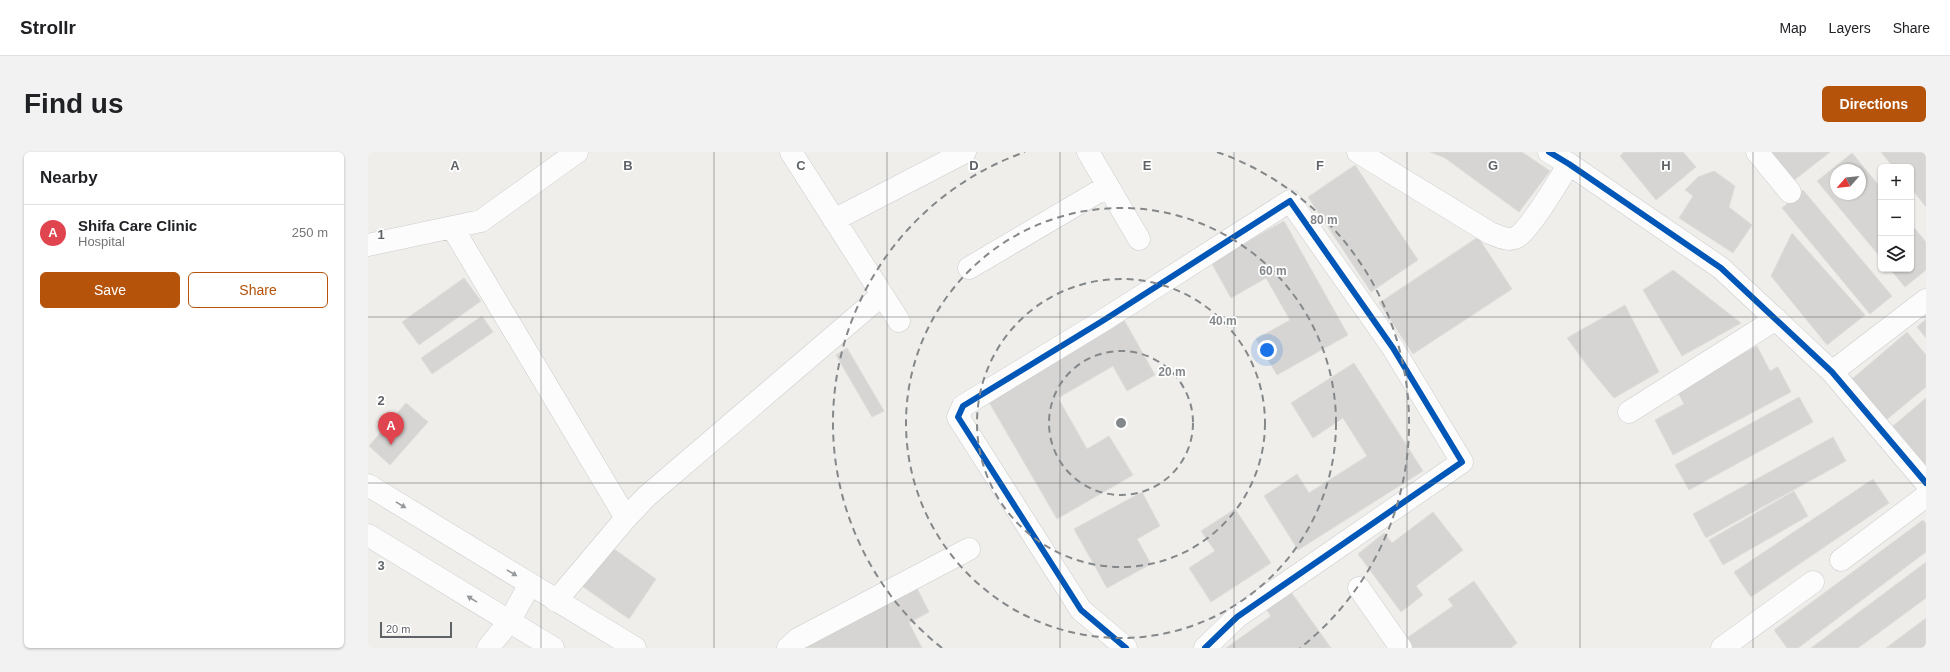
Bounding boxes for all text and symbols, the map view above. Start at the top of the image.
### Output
text: Strollr [20,17,76,38]
text: Map [1779,20,1807,36]
text: Layers [1829,20,1871,36]
text: Share [1893,20,1930,36]
button: Directions [1822,86,1926,122]
text: Find us [24,88,124,119]
text: A [450,158,460,173]
text: B [623,158,633,173]
text: C [796,158,806,173]
text: D [969,158,979,173]
text: E [1143,158,1152,173]
text: F [1316,158,1324,173]
text: G [1488,158,1498,173]
text: H [1661,158,1671,173]
north arrow [1830,164,1866,200]
map controls [1878,164,1914,272]
button: + [1878,164,1914,200]
text: Nearby [40,168,98,187]
button: − [1878,200,1914,236]
text: 80 m [1310,213,1338,227]
text: Shifa Care Clinic [78,217,197,234]
text: A [48,225,58,240]
text: 250 m [292,225,328,240]
text: 1 [377,227,385,242]
text: Hospital [78,234,125,249]
button: layers [1878,236,1914,272]
text: 60 m [1259,264,1287,278]
button: Save [40,272,180,308]
button: Share [188,272,328,308]
text: 40 m [1209,314,1237,328]
your location [1257,340,1277,360]
text: 20 m [1158,365,1186,379]
text: 2 [377,393,385,408]
pin: A [378,412,404,445]
centre of rings [1114,416,1128,430]
one-way arrow [395,502,407,509]
text: 3 [377,558,385,573]
one-way arrow [507,569,517,577]
one-way arrow [466,595,477,603]
scale bar [380,620,452,639]
text: 20 m [386,623,410,635]

